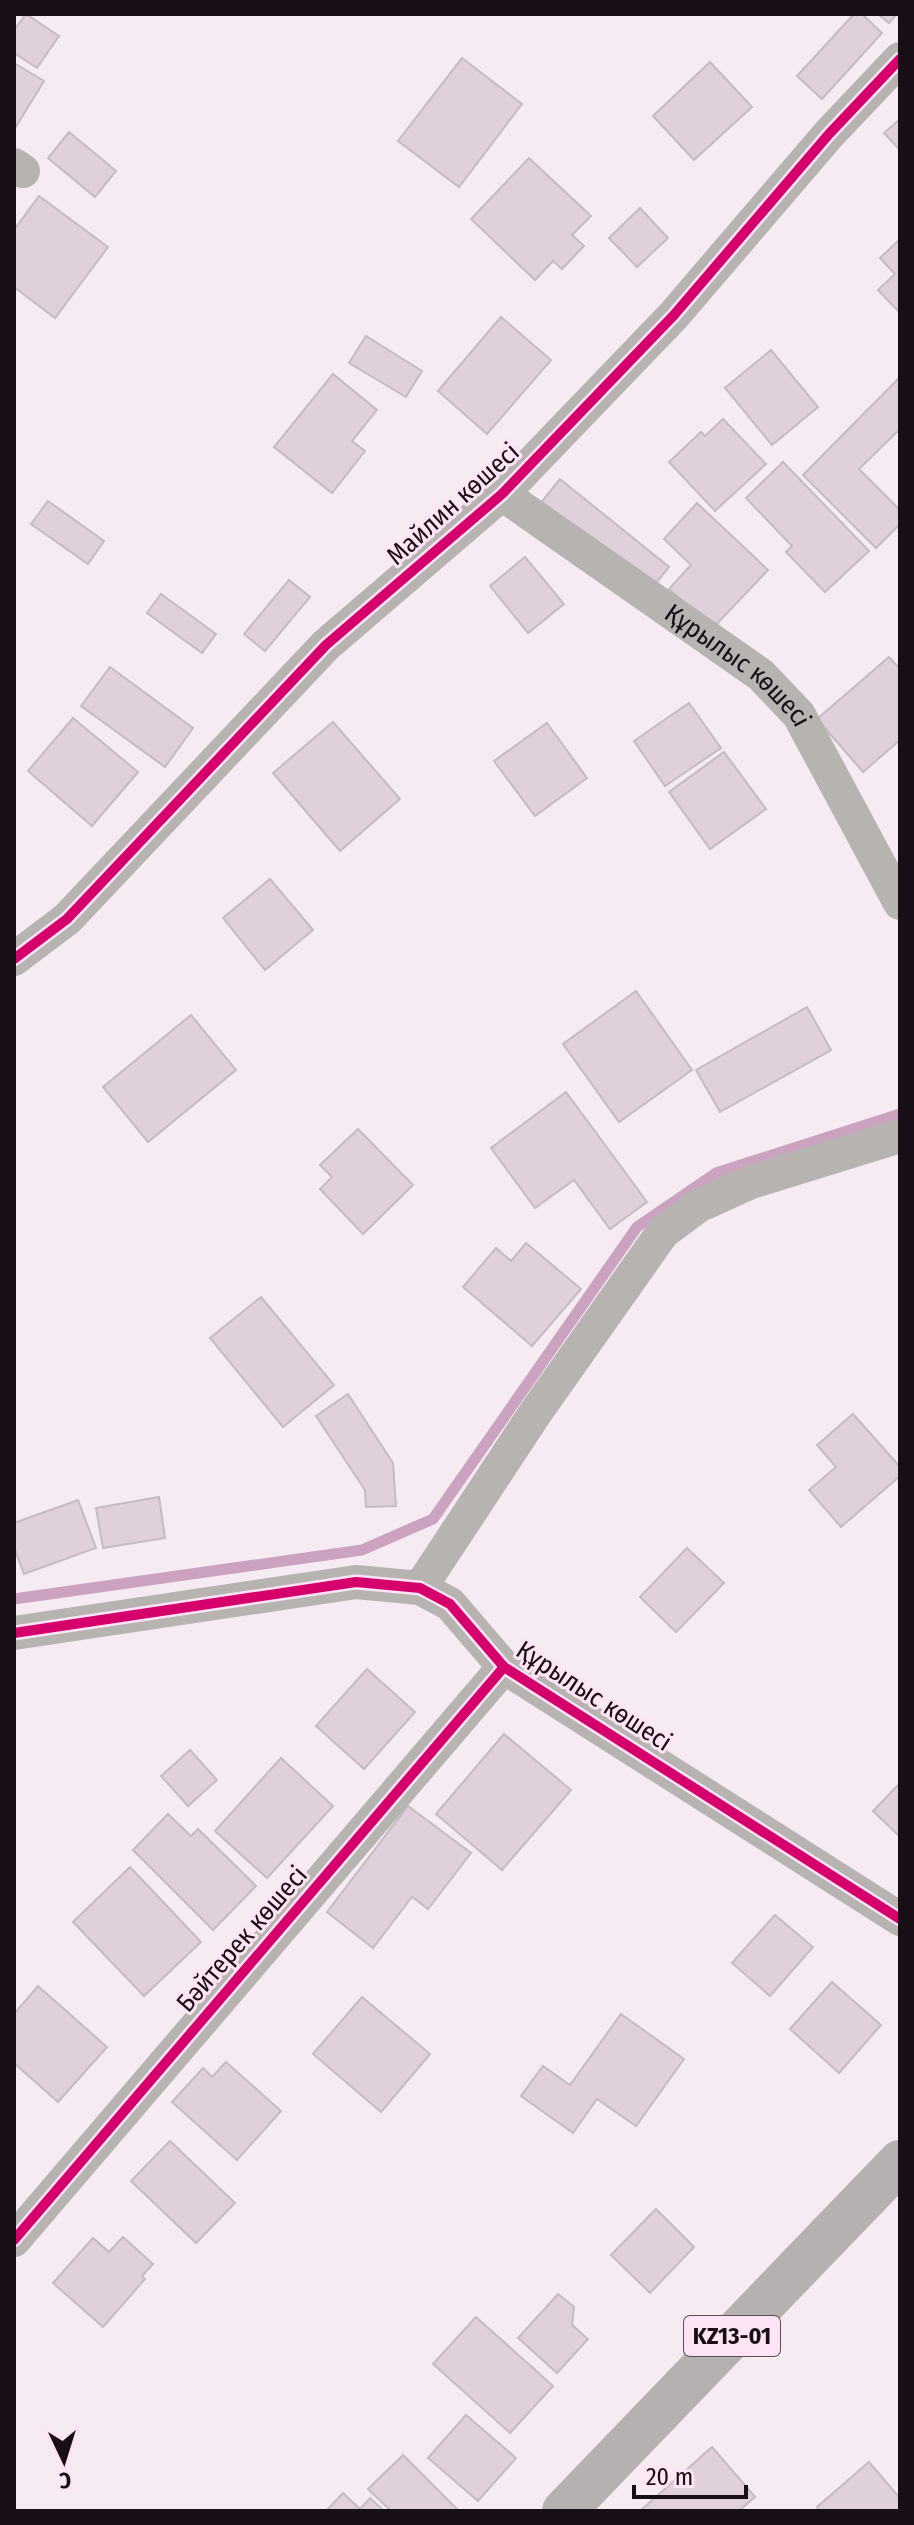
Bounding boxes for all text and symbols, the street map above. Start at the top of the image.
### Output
street label: Майлин көшесі [380,437,526,571]
street label: Құрылыс көшесі [659,597,818,732]
street label: Құрылыс көшесі [511,1634,677,1758]
street label: Бәйтерек көшесі [170,1860,314,2018]
road number: KZ13-01 [684,2316,780,2356]
north arrow [24,2421,104,2501]
scale bar [634,2449,746,2499]
text: 20 m [646,2463,693,2491]
text: С [58,2467,72,2494]

